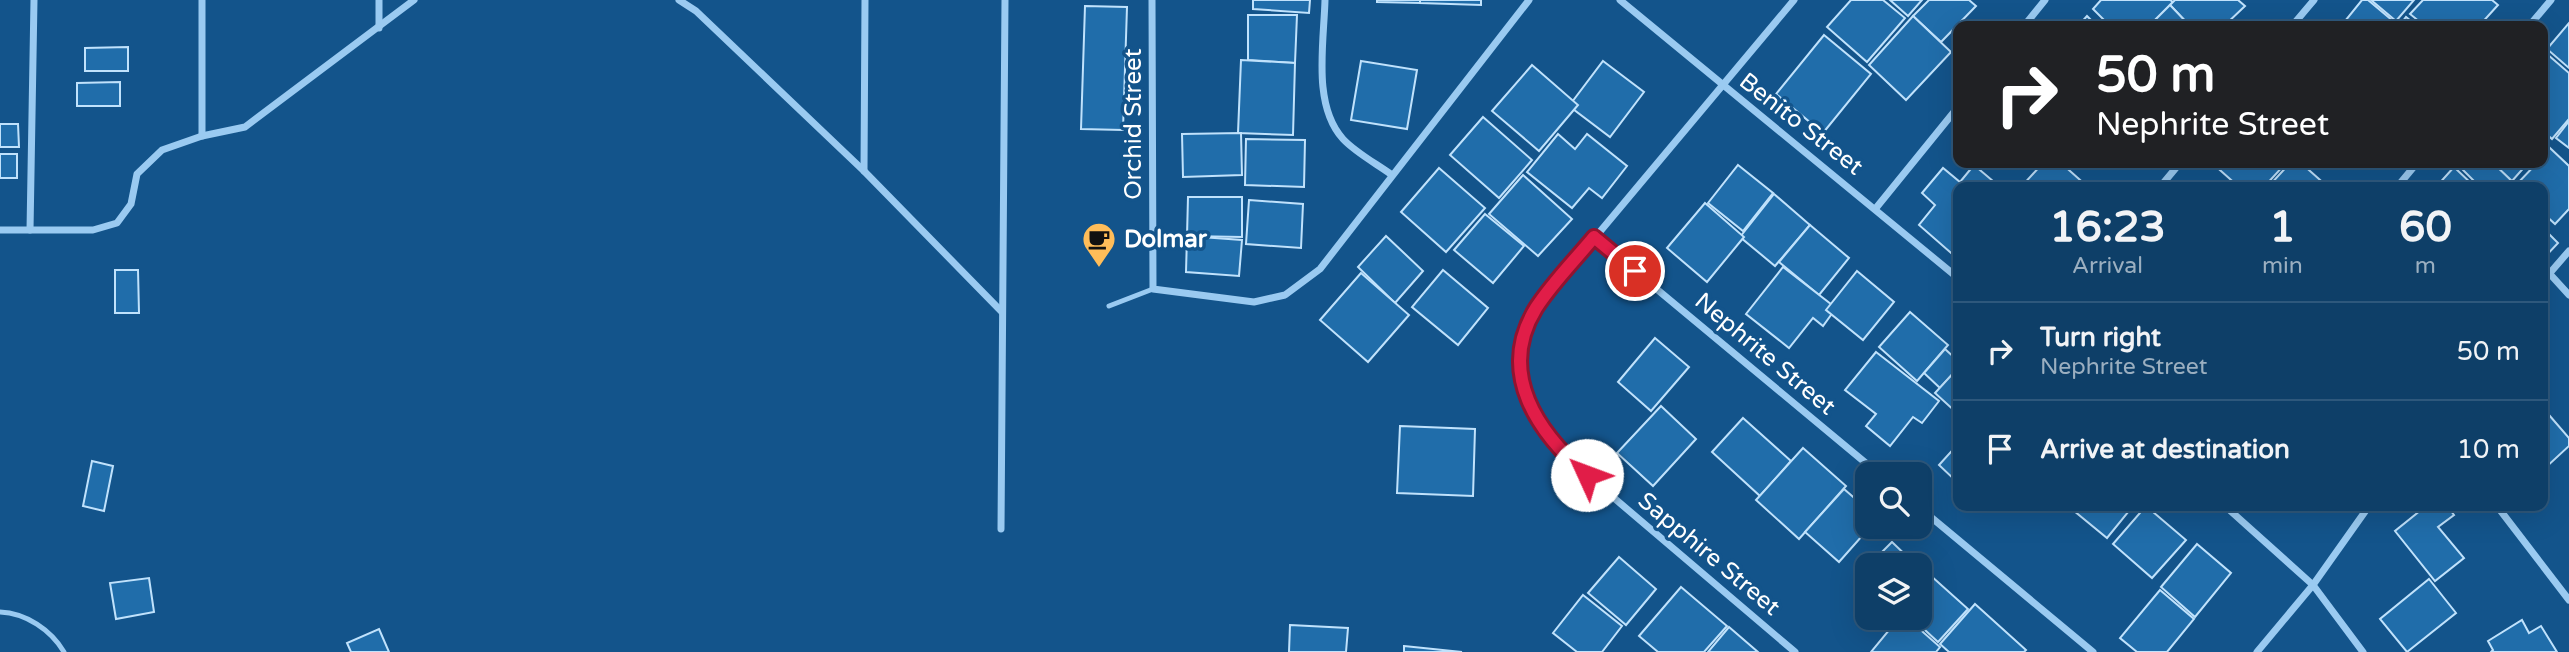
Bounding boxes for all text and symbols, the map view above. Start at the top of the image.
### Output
text: 50 m [2096,46,2215,105]
street label: Orchid Street [1119,48,1148,200]
icon: right [1981,49,2072,140]
street label: Benito Street [1733,67,1869,181]
text: Nephrite Street [2096,106,2329,144]
text: 16:23 [2049,202,2166,253]
text: 1 [2269,202,2296,253]
text: 60 [2399,202,2452,253]
cafe icon: Dolmar [1080,220,1118,269]
place label: Dolmar [1124,225,1208,254]
pin [1605,241,1665,301]
icon: arrive [1616,252,1654,290]
text: Arrival [2072,252,2143,280]
text: min [2262,252,2303,280]
text: m [2415,252,2436,280]
street label: Nephrite Street [1689,287,1841,421]
text: Turn right [2040,322,2161,353]
icon: right [1981,332,2019,370]
text: 50 m [2457,336,2520,367]
text: Nephrite Street [2040,353,2208,381]
icon: arrive [1981,430,2019,468]
text: Arrive at destination [2040,434,2290,465]
text: 10 m [2457,434,2520,465]
position arrow [1550,438,1624,512]
map controls [1855,462,1932,630]
button: search [1855,462,1932,539]
street label: Sapphire Street [1632,486,1786,622]
button: layers [1855,553,1932,630]

